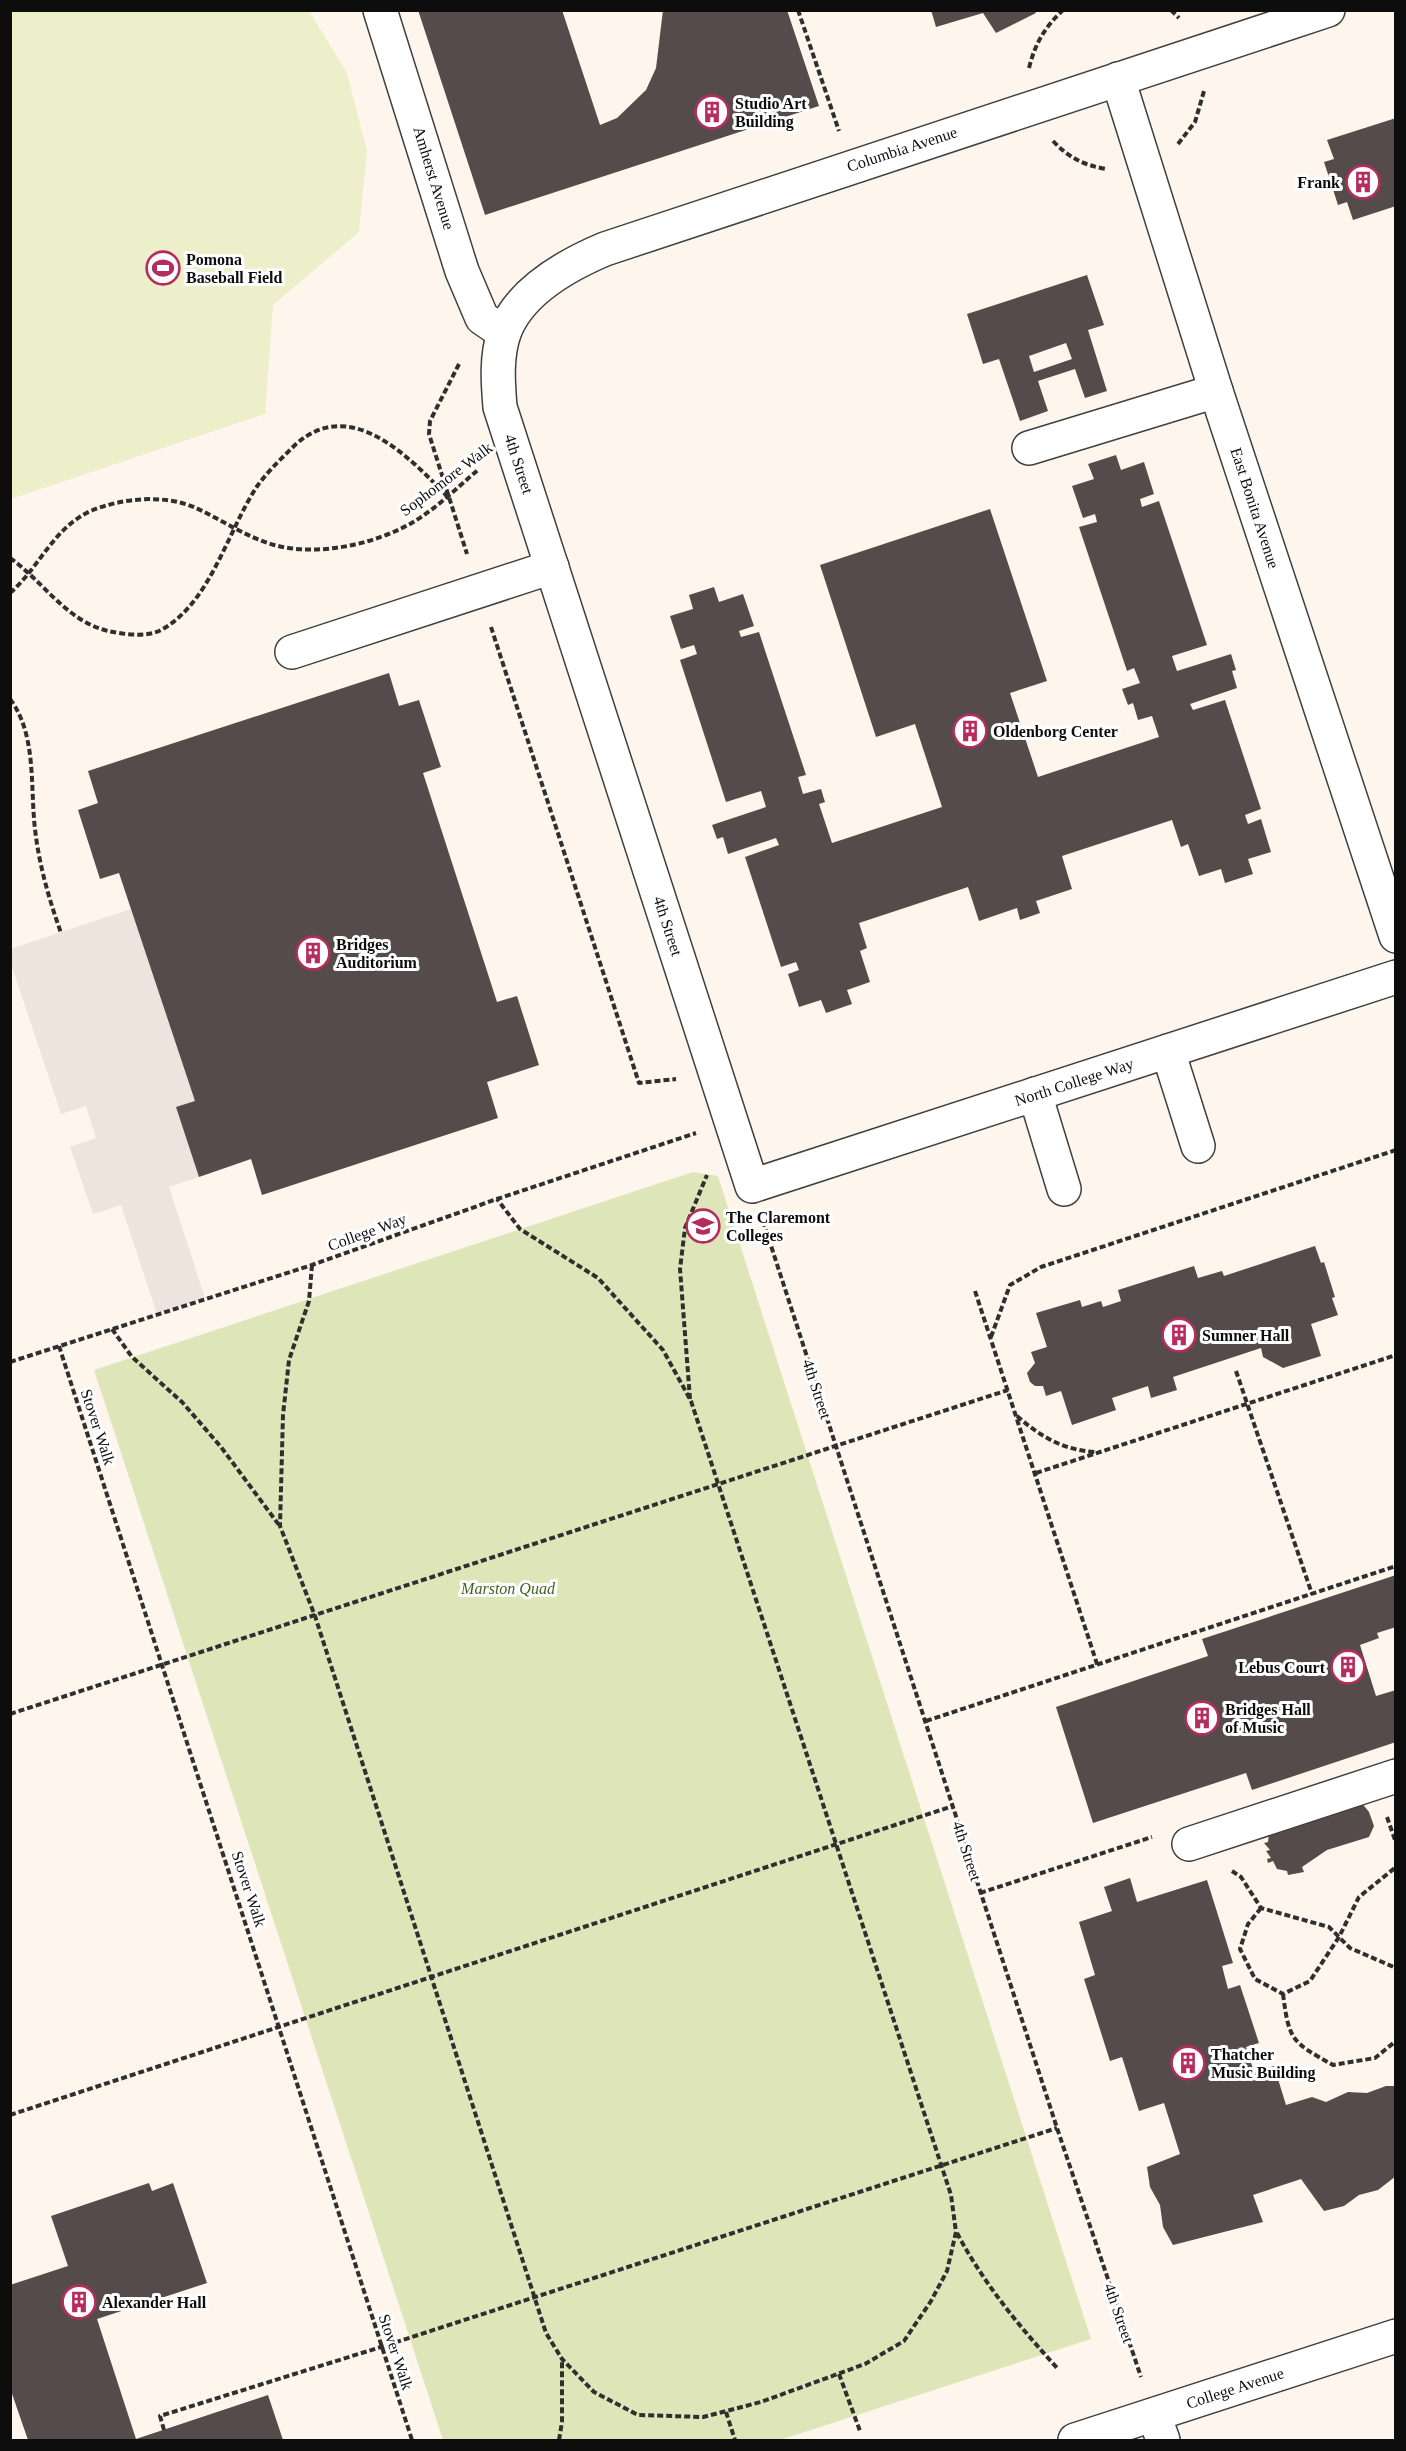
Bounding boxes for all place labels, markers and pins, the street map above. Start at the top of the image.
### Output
building icon: Studio Art Building [694,94,730,130]
place label: Studio Art Building [735,95,807,131]
building icon: Frank [1345,164,1381,200]
place label: Frank [1297,174,1340,191]
sports icon: Pomona Baseball Field [145,250,181,286]
place label: Pomona Baseball Field [186,251,283,286]
building icon: Oldenborg Center [952,713,988,749]
place label: Oldenborg Center [993,723,1118,741]
building icon: Bridges Auditorium [295,935,331,971]
place label: Bridges Auditorium [336,936,418,971]
school or university icon: The Claremont Colleges [685,1208,721,1244]
place label: The Claremont Colleges [726,1209,831,1245]
building icon: Sumner Hall [1161,1317,1197,1353]
place label: Sumner Hall [1202,1327,1290,1344]
building icon: Lebus Court [1330,1649,1366,1685]
place label: Lebus Court [1238,1659,1326,1676]
building icon: Bridges Hall of Music [1184,1700,1220,1736]
place label: Bridges Hall of Music [1225,1701,1311,1736]
building icon: Thatcher Music Building [1170,2045,1206,2081]
place label: Thatcher Music Building [1211,2046,1315,2082]
building icon: Alexander Hall [61,2284,97,2320]
place label: Alexander Hall [102,2294,207,2311]

